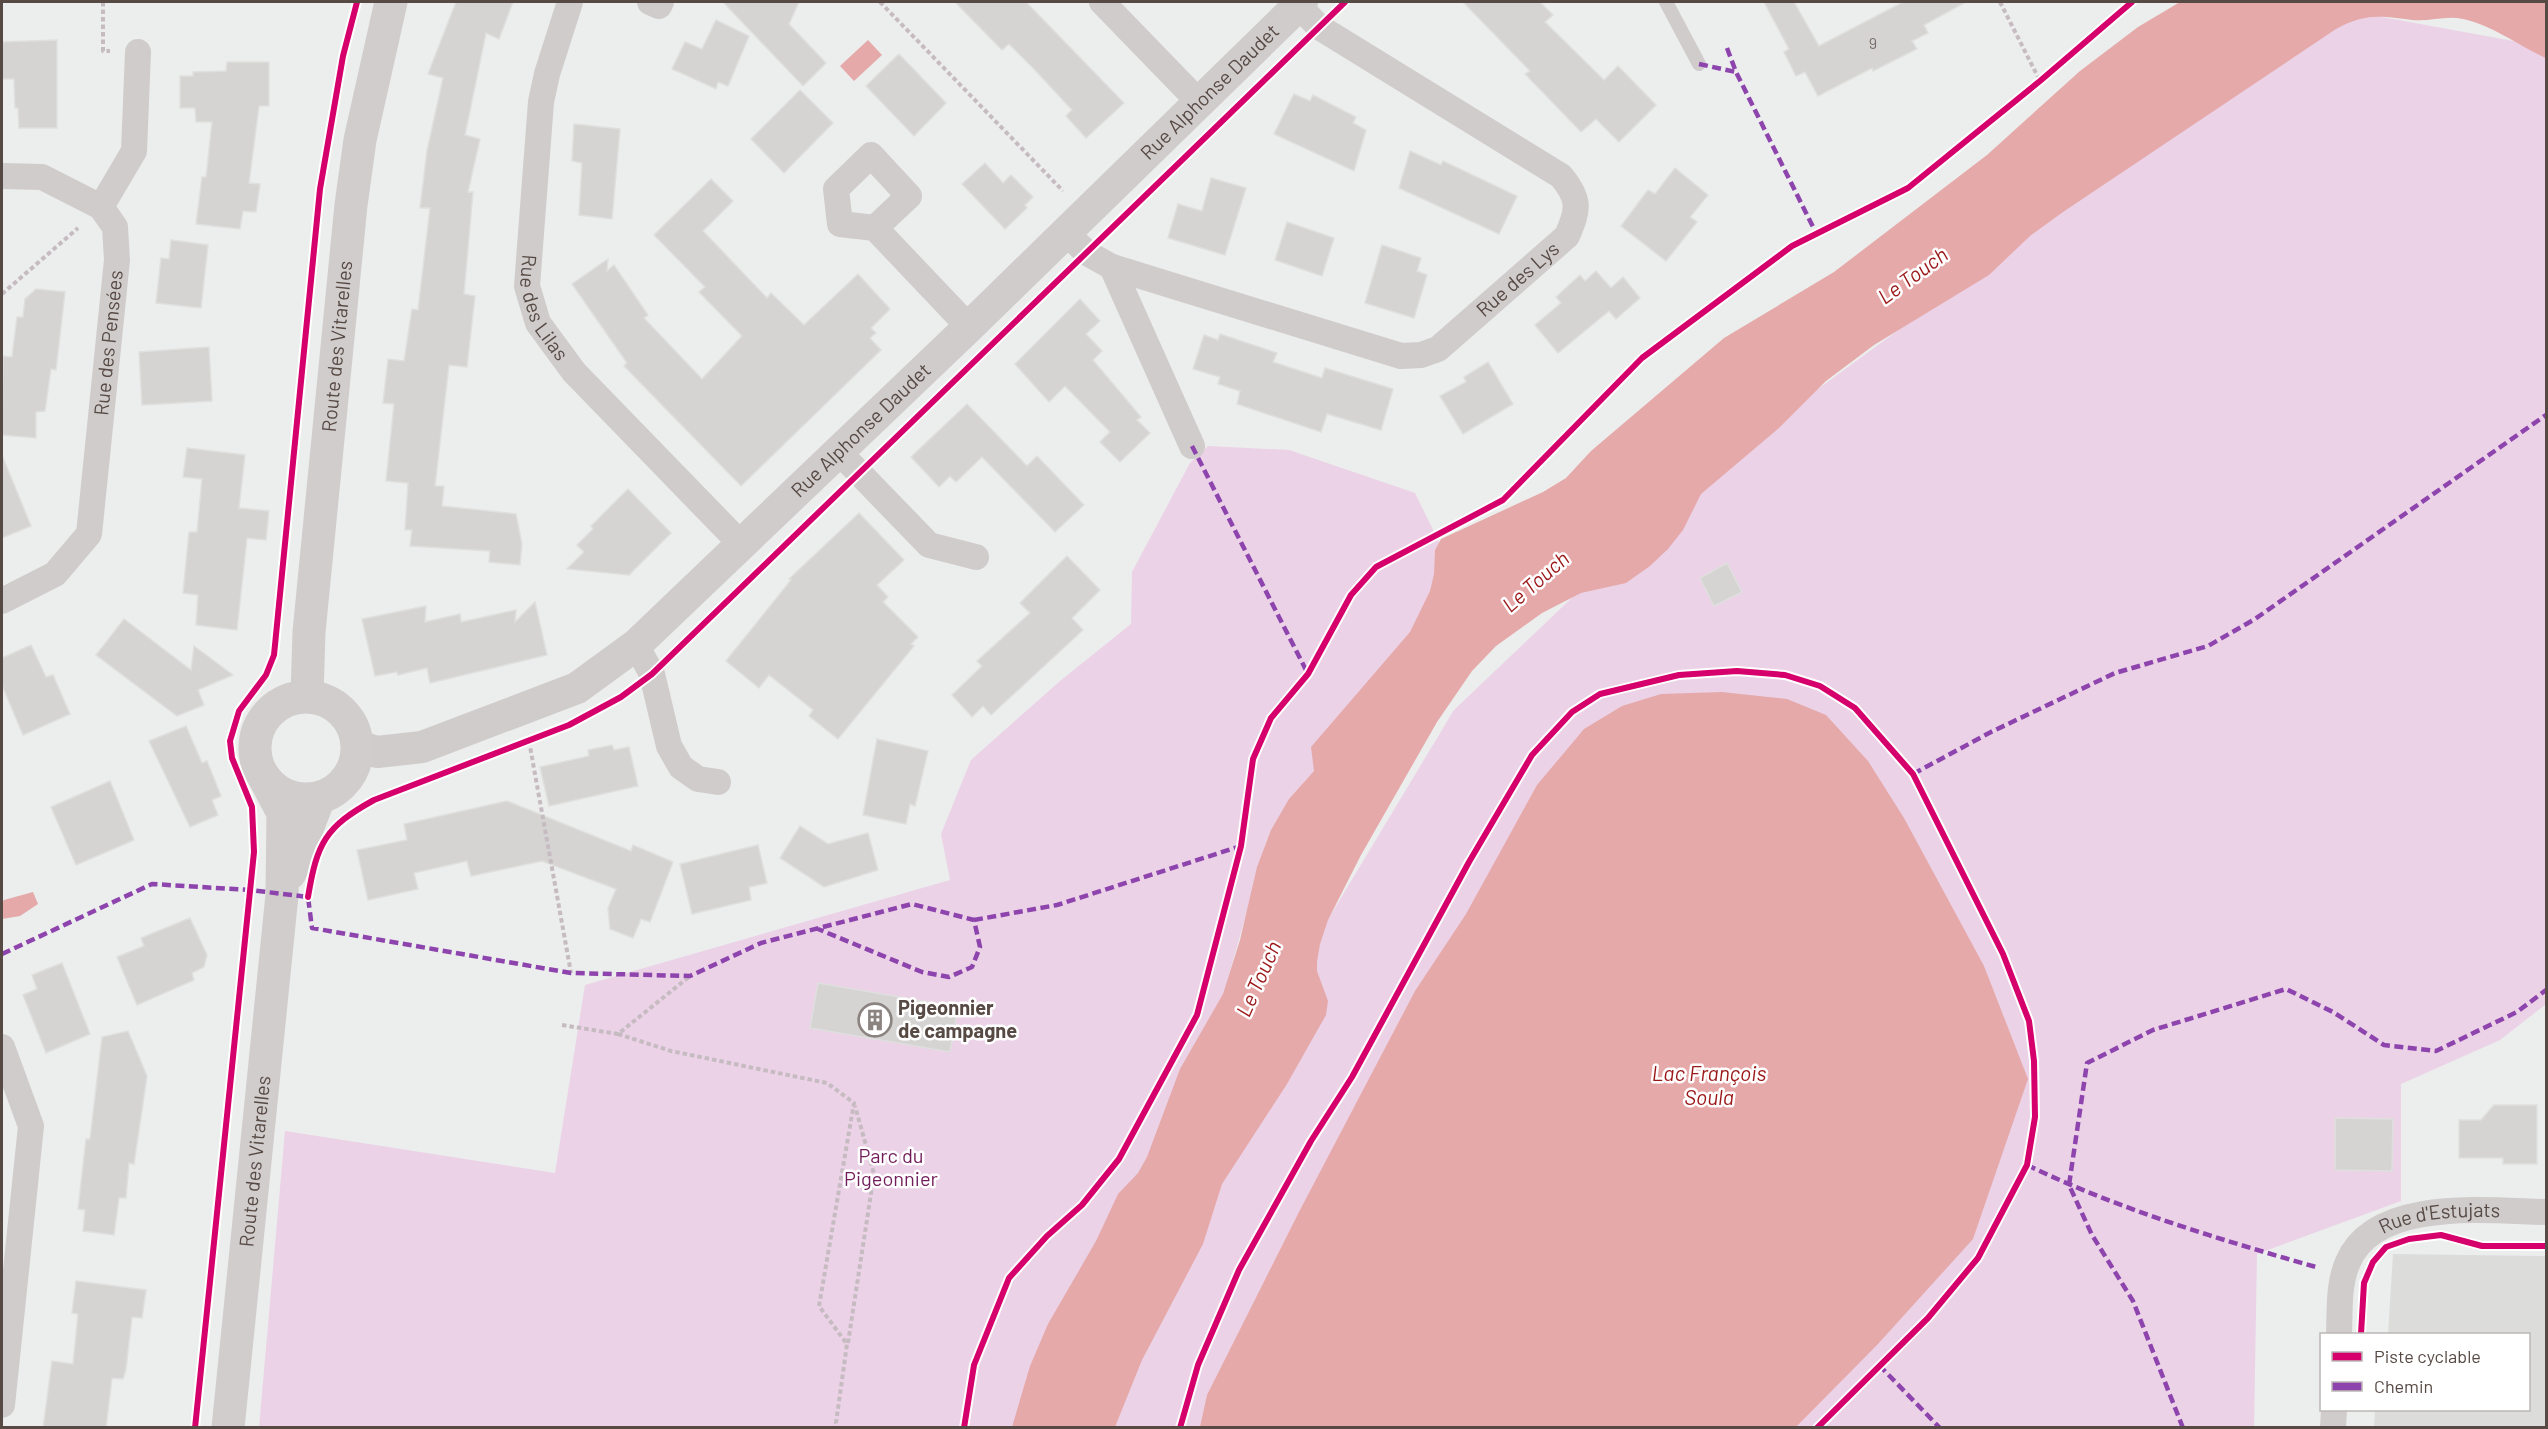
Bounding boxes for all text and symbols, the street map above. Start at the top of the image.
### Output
street label: Rue Alphonse Daudet [1135,18,1283,164]
house number: 9 [1869,33,1877,52]
street label: Rue des Lys [1471,236,1563,321]
water label: Le Touch [1872,241,1952,308]
street label: Rue des Lilas [516,254,574,365]
street label: Route des Vitarelles [316,259,356,433]
street label: Rue des Pensées [88,269,127,417]
street label: Rue Alphonse Daudet [785,357,935,502]
water label: Le Touch [1497,545,1573,617]
water label: Le Touch [1230,937,1285,1020]
place label: Pigeonnier de campagne [898,995,1017,1042]
building icon: Pigeonnier de campagne [857,1002,893,1038]
water label: Lac François Soula [1652,1060,1766,1109]
street label: Route des Vitarelles [233,1074,275,1248]
park label: Parc du Pigeonnier [844,1143,938,1190]
street label: Rue d'Estujats [2374,1197,2501,1238]
legend [2320,1333,2530,1411]
text: Piste cyclable [2374,1345,2481,1367]
text: Chemin [2374,1375,2433,1397]

